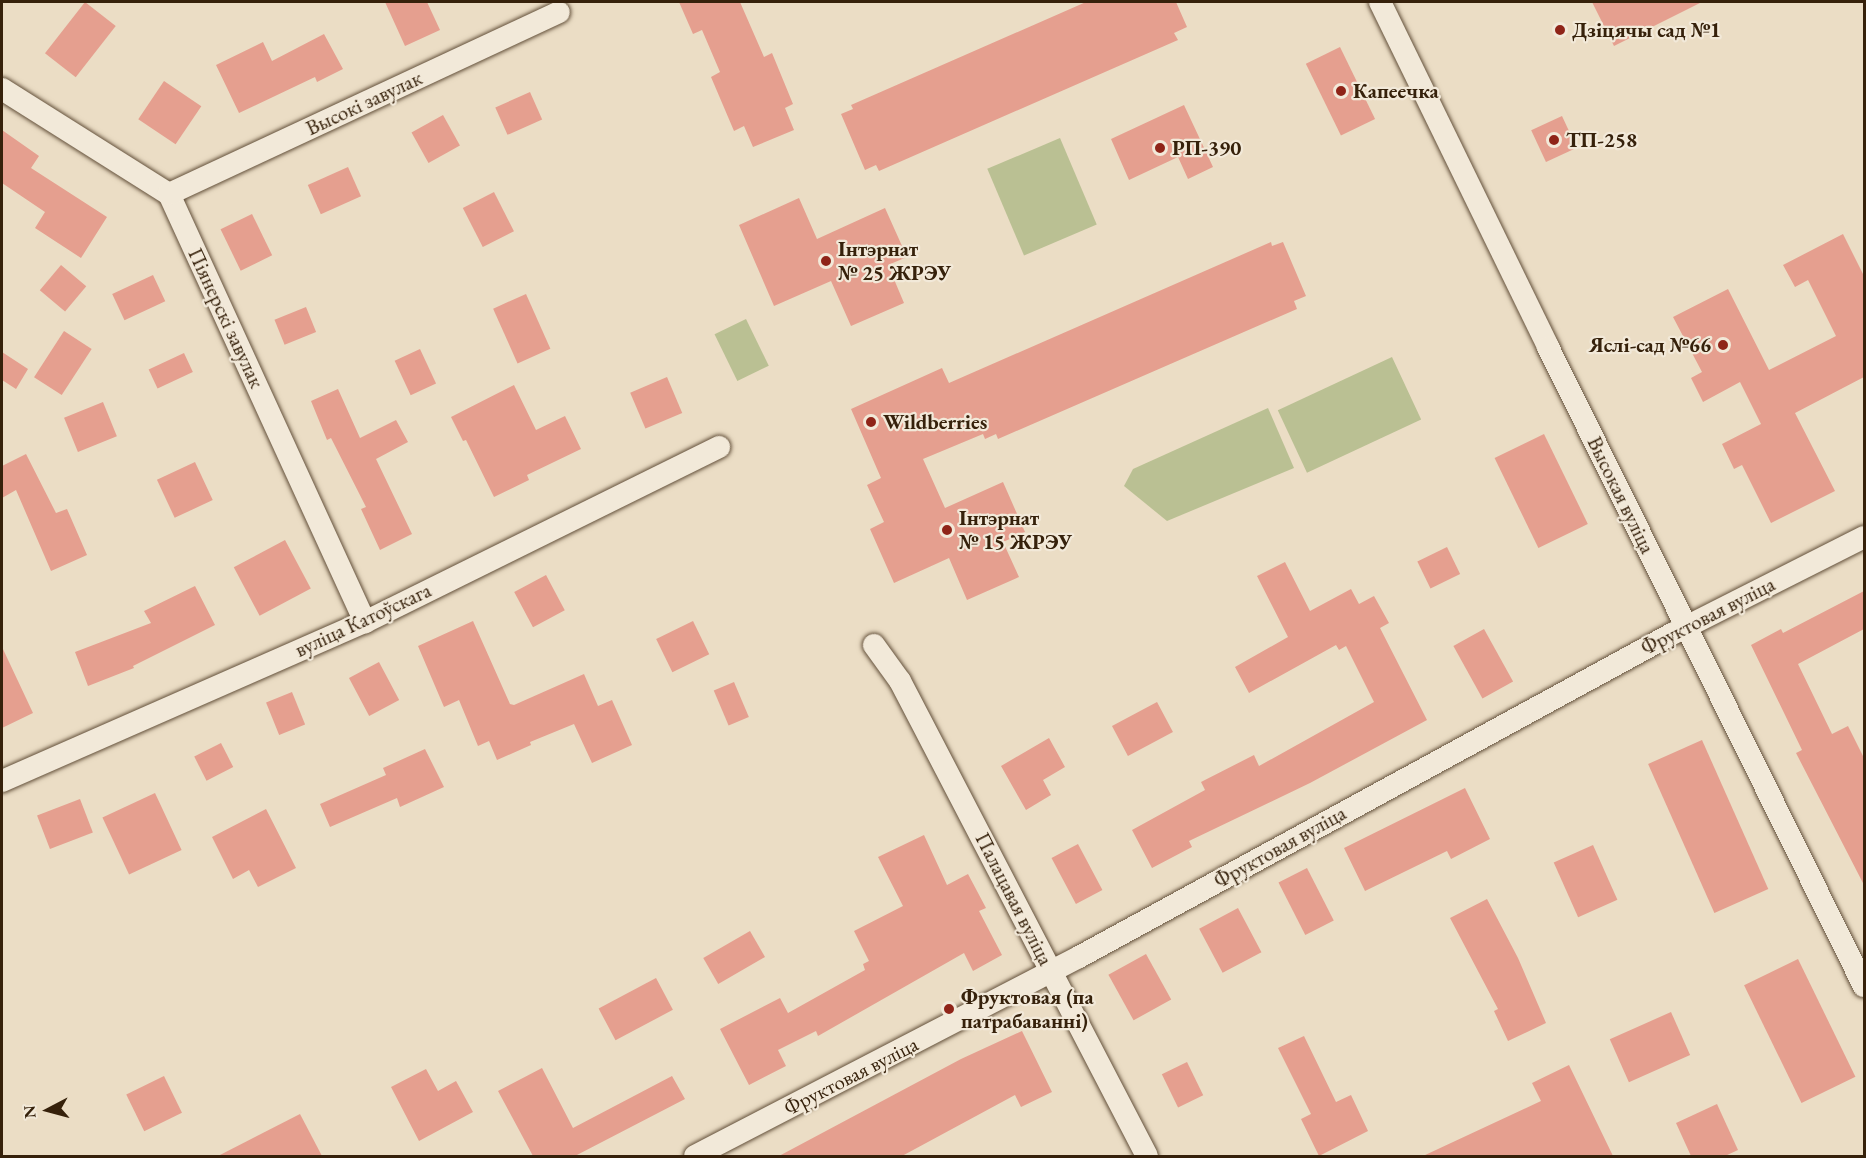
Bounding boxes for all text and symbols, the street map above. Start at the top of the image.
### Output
place label: Дзіцячы сад №1 [1572,17,1721,43]
marker: Дзіцячы сад №1 [1553,23,1567,37]
street label: Высокі завулак [302,65,426,141]
place label: Капеечка [1353,78,1439,104]
marker: Капеечка [1334,84,1348,98]
place label: ТП-258 [1566,127,1637,153]
marker: ТП-258 [1547,133,1561,147]
place label: РП-390 [1172,135,1241,161]
marker: РП-390 [1153,141,1167,155]
place label: Інтэрнат № 25 ЖРЭУ [838,236,951,286]
street label: Піянерскі завулак [183,244,269,392]
marker: Інтэрнат № 25 ЖРЭУ [819,254,833,268]
place label: Яслі-сад №66 [1589,332,1711,358]
marker: Яслі-сад №66 [1716,338,1730,352]
place label: Wildberries [883,409,987,435]
marker: Wildberries [864,415,878,429]
street label: Высокая вуліца [1582,432,1660,558]
place label: Інтэрнат № 15 ЖРЭУ [959,505,1072,555]
marker: Інтэрнат № 15 ЖРЭУ [940,523,954,537]
street label: Фруктовая вуліца [1637,571,1779,661]
street label: вуліца Катоўскага [291,577,435,663]
street label: Фруктовая вуліца [1210,800,1350,894]
street label: Палацавая вуліца [970,828,1058,970]
place label: Фруктовая (па патрабаванні) [961,984,1094,1034]
marker: Фруктовая (па патрабаванні) [942,1002,956,1016]
street label: Фруктовая вуліца [780,1031,922,1121]
north arrow [18,1080,78,1140]
text: N [18,1104,41,1119]

